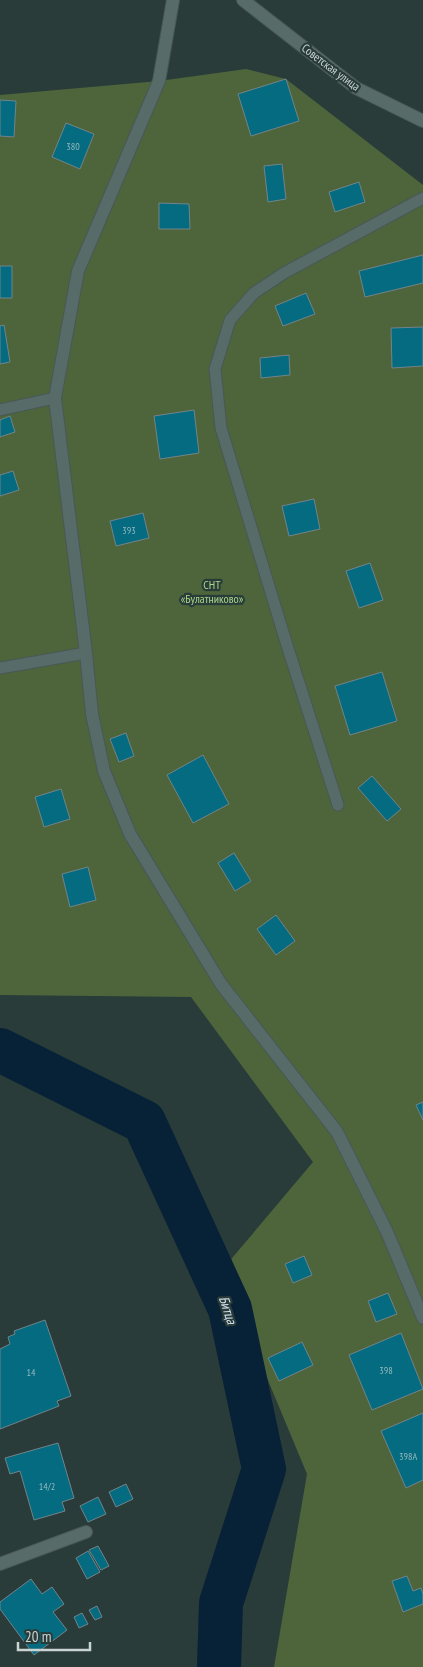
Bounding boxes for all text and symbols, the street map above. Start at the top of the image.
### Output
street label: Советская улица [299,40,363,94]
house number: 380 [66,140,80,153]
house number: 393 [122,524,136,537]
park label: СНТ «Булатниково» [181,577,244,606]
water label: Битца [215,1294,241,1328]
house number: 398 [379,1364,393,1377]
house number: 14 [27,1366,36,1379]
house number: 398А [399,1450,417,1463]
house number: 14/2 [39,1480,55,1493]
scale bar [18,1620,90,1652]
text: 20 m [25,1627,51,1646]

